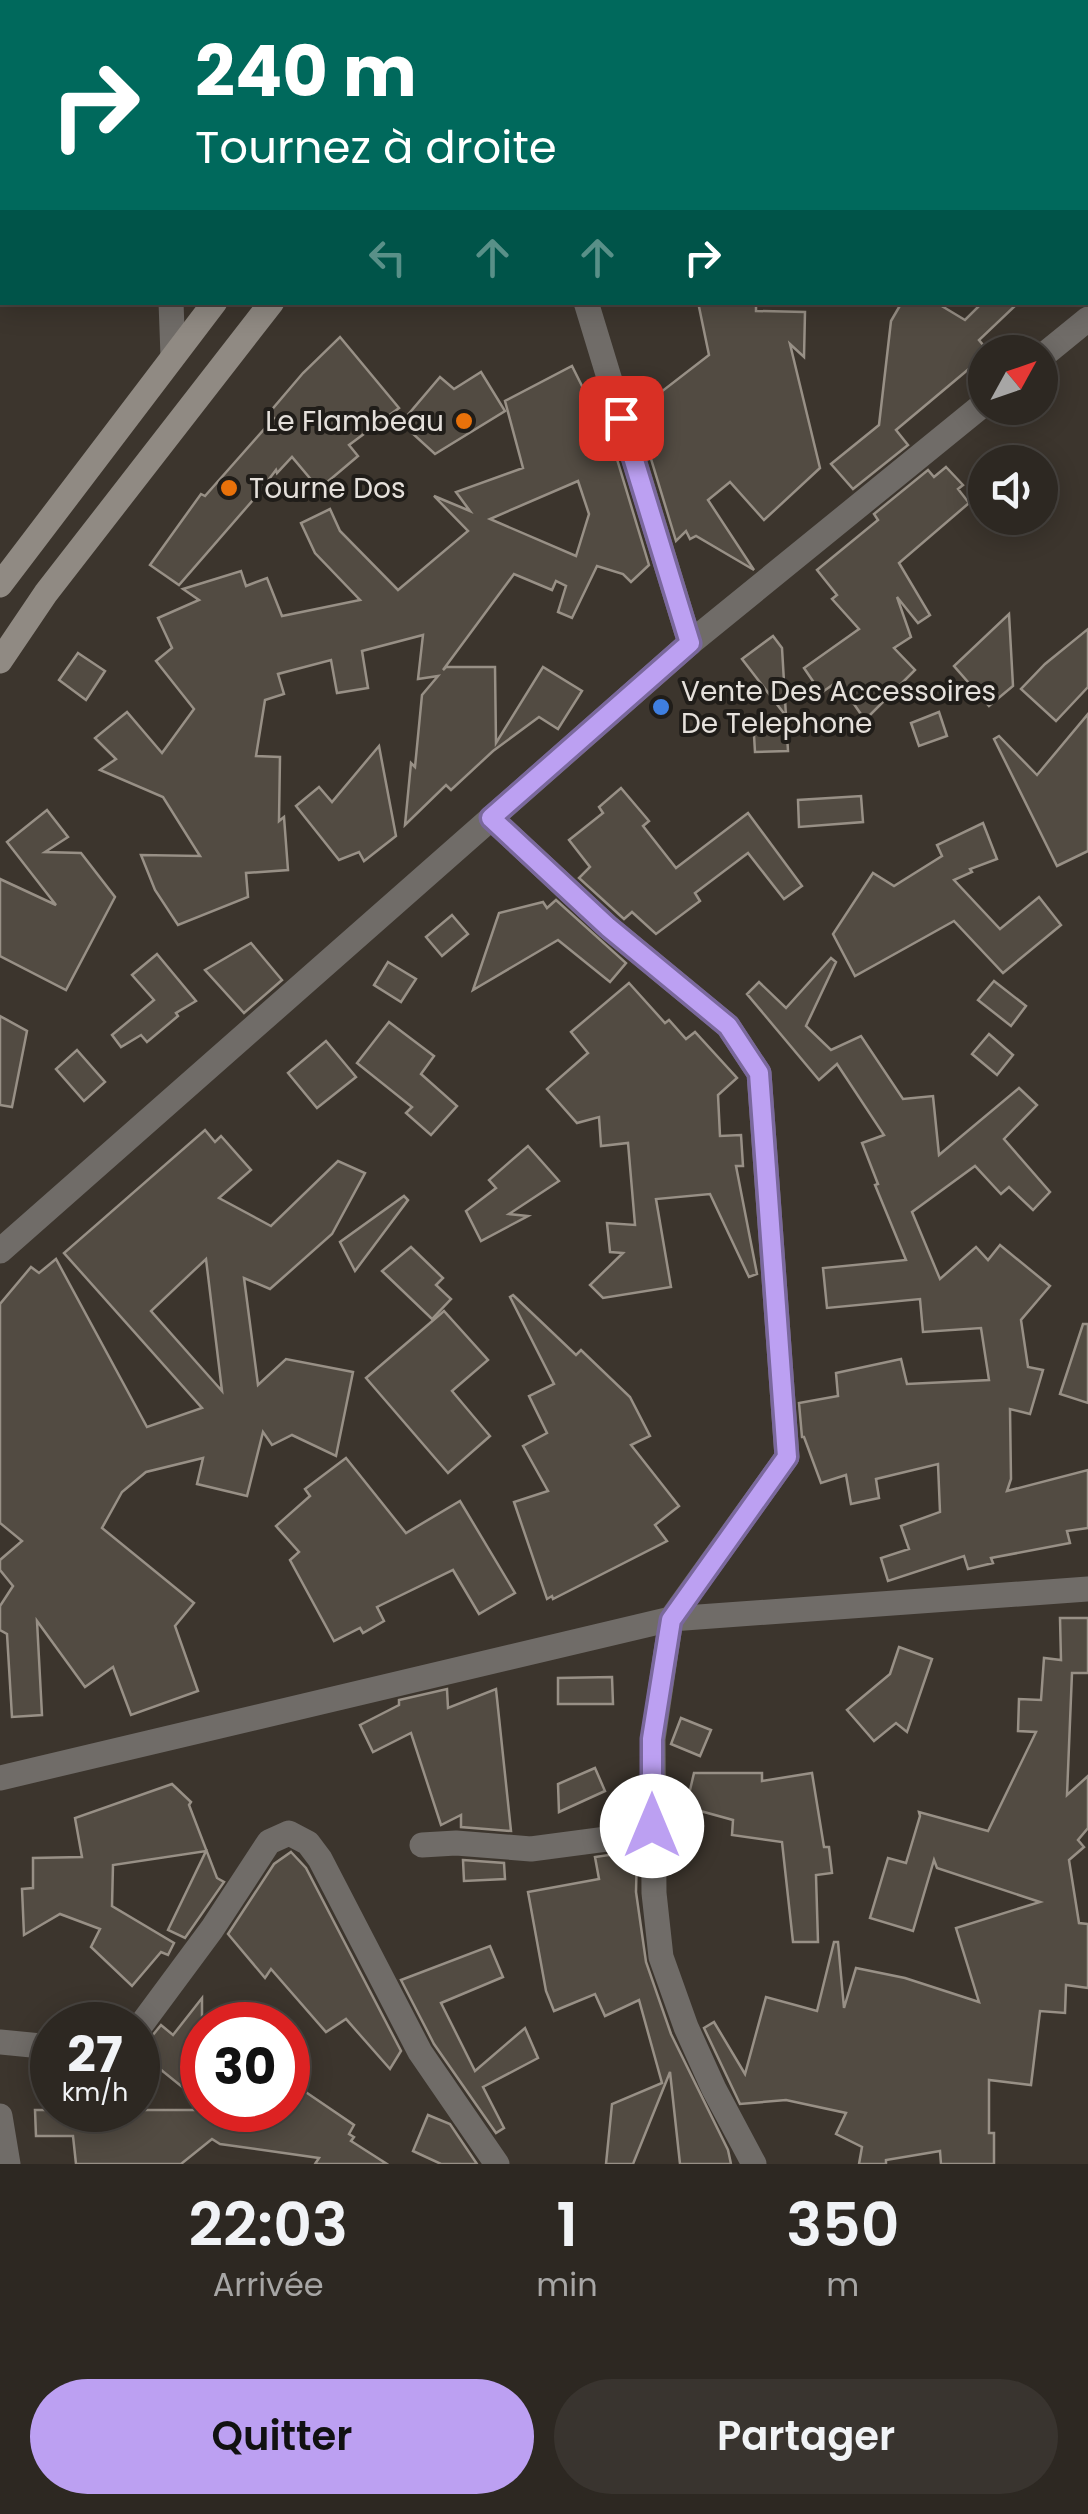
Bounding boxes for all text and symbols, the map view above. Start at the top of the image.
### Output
text: 240 m [195,22,417,121]
icon: right [30,40,160,170]
text: Tournez à droite [195,116,557,179]
icon: left [360,230,415,285]
icon: ahead [465,230,520,285]
icon: ahead [570,230,625,285]
icon: right [675,230,730,285]
north arrow [968,335,1058,425]
map controls [968,335,1058,535]
pin [579,376,664,461]
icon: arrive [594,391,649,446]
place label: Le Flambeau [265,402,444,441]
marker: Le Flambeau [453,410,475,432]
button: sound [968,445,1058,535]
place label: Tourne Dos [249,469,406,508]
marker: Tourne Dos [218,477,240,499]
place label: Vente Des Accessoires De Telephone [681,672,996,743]
marker: Vente Des Accessoires De Telephone [650,696,672,718]
position arrow [600,1774,704,1878]
speed limit sign: 30 [180,2002,310,2132]
text: 27 [67,2019,123,2090]
text: km/h [62,2075,128,2110]
text: 22:03 [188,2183,348,2267]
text: 1 [556,2183,578,2267]
text: 350 [786,2183,899,2267]
text: Arrivée [213,2262,324,2307]
text: min [536,2262,598,2307]
text: m [826,2262,859,2307]
button: Quitter [30,2379,534,2494]
button: Partager [554,2379,1058,2494]

